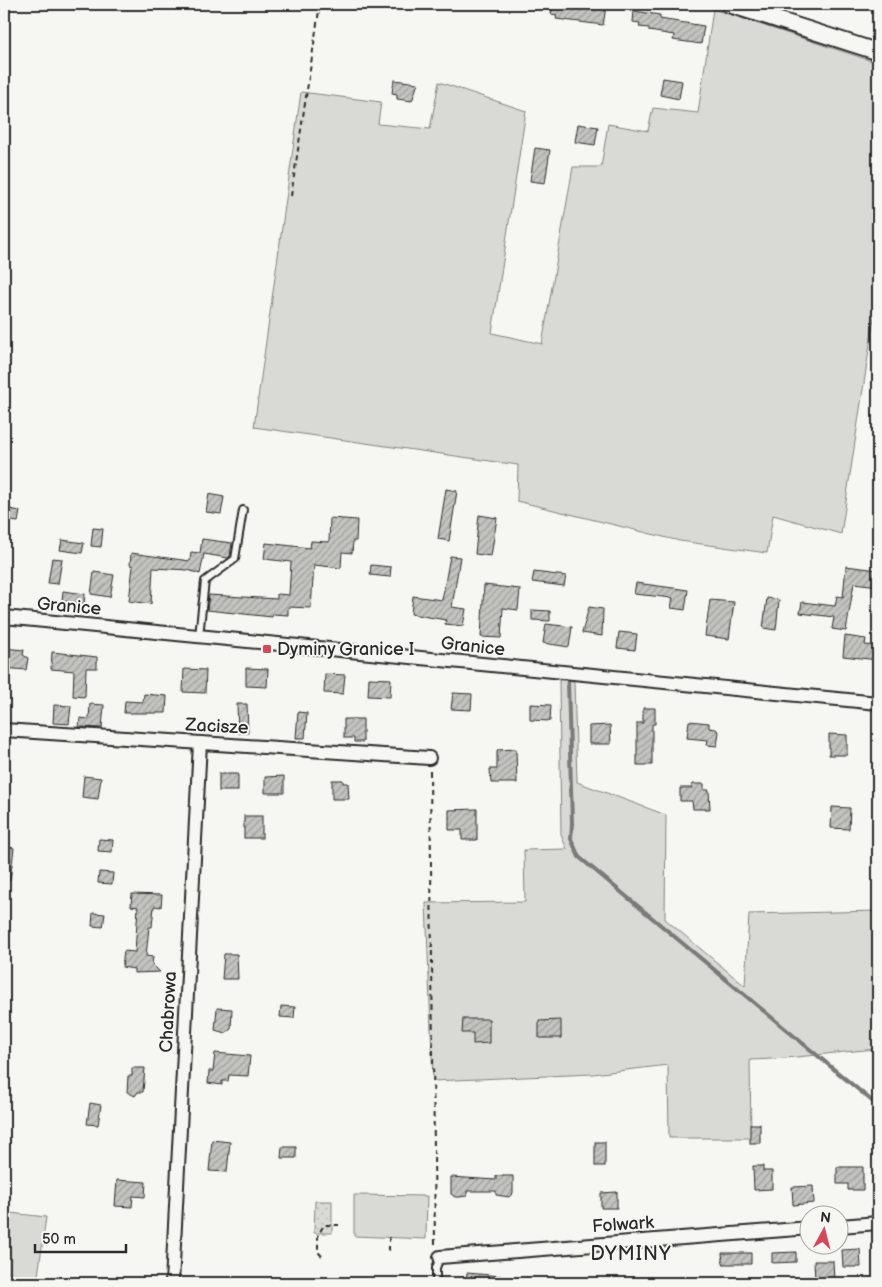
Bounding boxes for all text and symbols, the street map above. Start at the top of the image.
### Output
street label: Granice [36,593,102,620]
street label: Granice [440,633,506,660]
place label: Dyminy Granice I [277,639,414,660]
marker: Dyminy Granice I [261,643,273,655]
street label: Zacisze [184,714,249,739]
street label: Chabrowa [156,971,181,1053]
north arrow [800,1204,850,1254]
text: N [819,1209,832,1227]
street label: Folwark [591,1212,655,1237]
scale bar [35,1222,126,1254]
text: 50 m [42,1230,76,1249]
district label: DYMINY [590,1242,672,1266]

